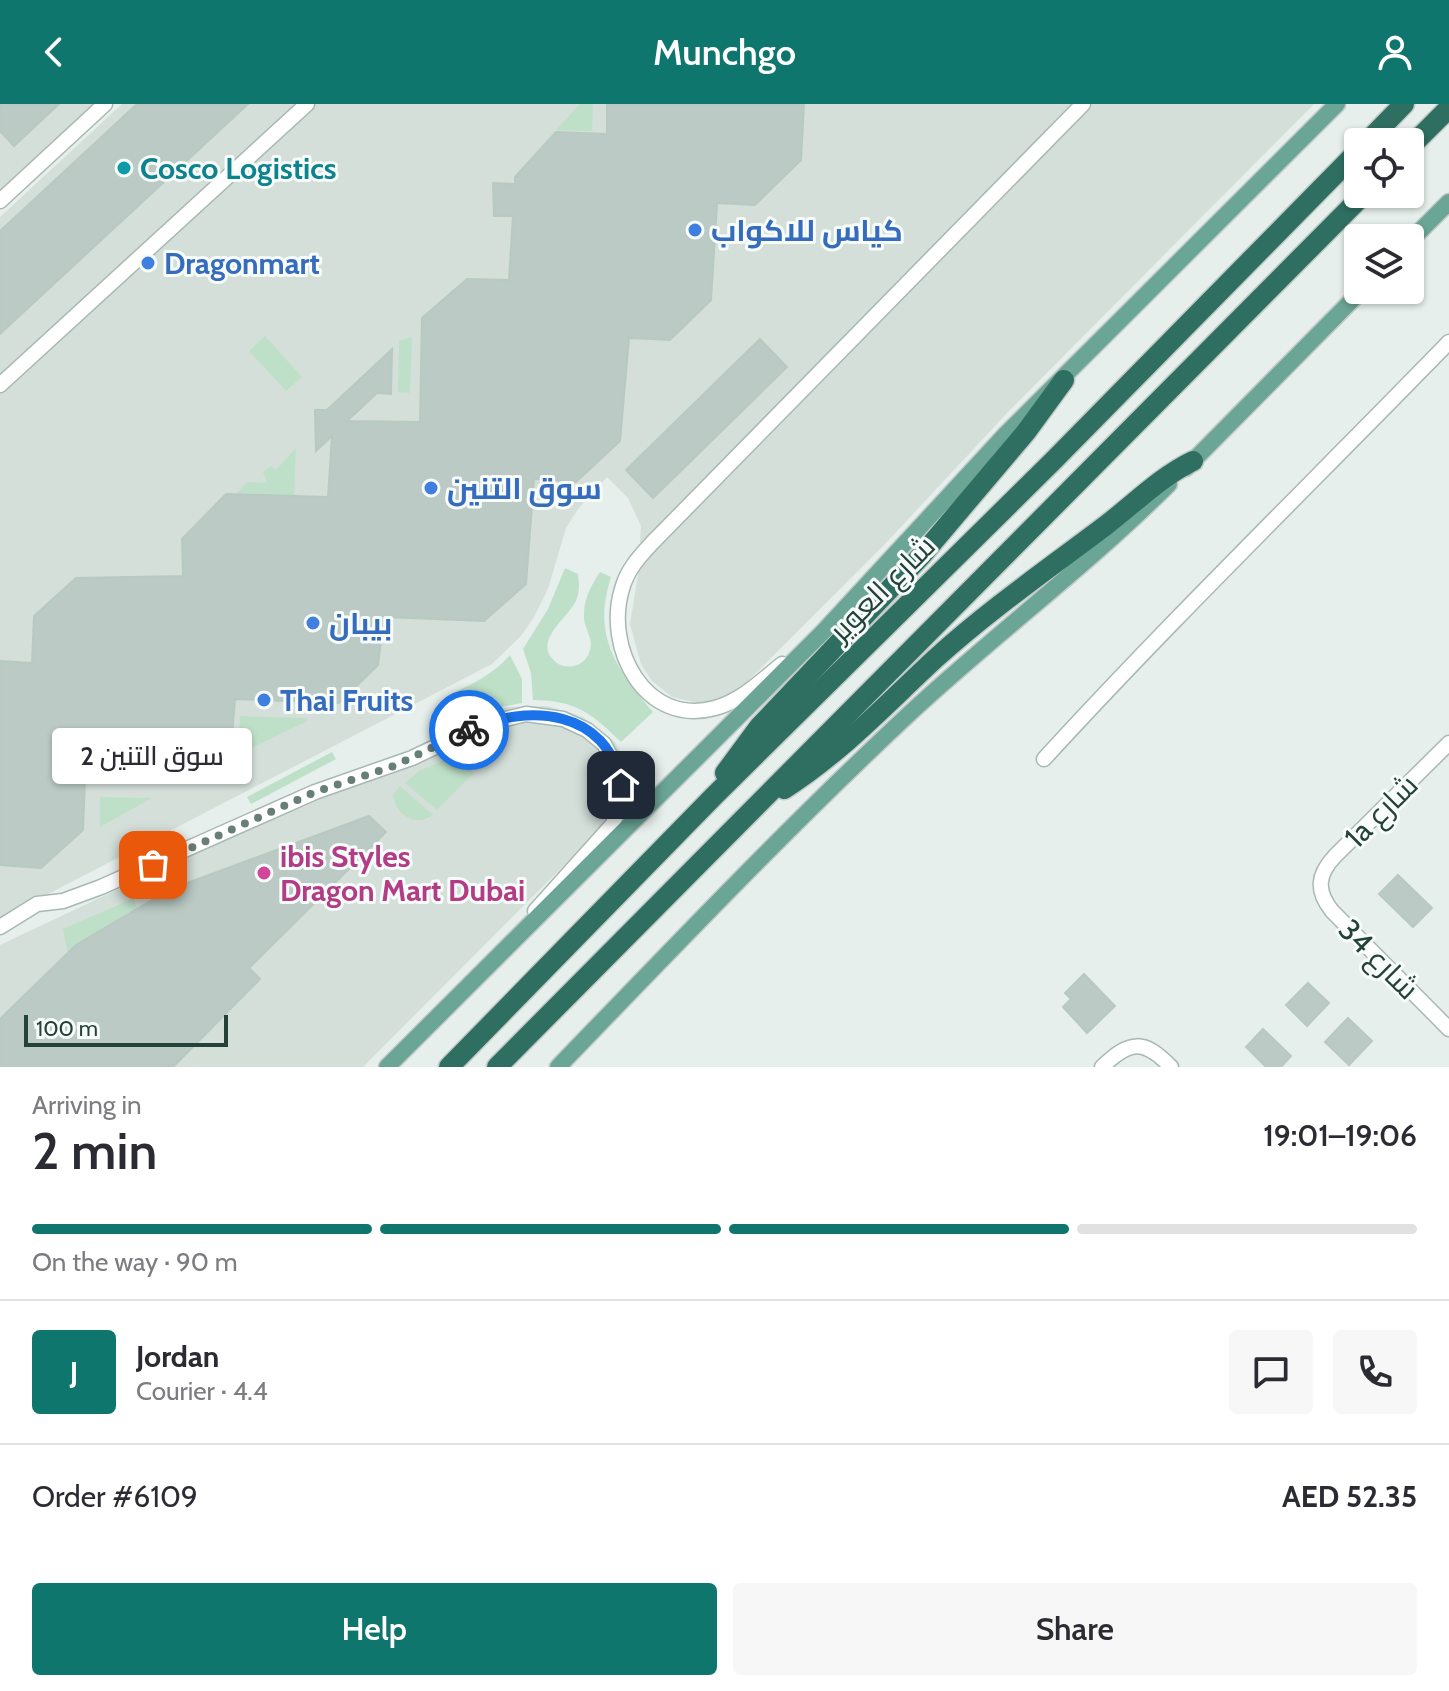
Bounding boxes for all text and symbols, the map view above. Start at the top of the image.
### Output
icon: back [32,30,76,74]
text: Munchgo [653,30,796,74]
icon: person [1373,30,1417,74]
map controls [1344,128,1424,304]
button: locate [1344,128,1424,208]
place label: Cosco Logistics [140,150,337,187]
marker: Cosco Logistics [115,159,133,177]
place label: كياس للاكواب [711,212,903,249]
marker: كياس للاكواب [686,221,704,239]
button: layers [1344,224,1424,304]
place label: Dragonmart [164,245,320,282]
marker: Dragonmart [139,254,157,272]
place label: سوق التنين [447,470,602,507]
marker: سوق التنين [422,479,440,497]
street label: شارع العوير [820,527,944,652]
place label: بيبان [329,605,392,642]
marker: بيبان [304,614,322,632]
place label: Thai Fruits [280,682,413,719]
courier [429,690,509,770]
marker: Thai Fruits [255,691,273,709]
icon: bike [447,708,491,752]
callout: سوق التنين 2 [53,729,253,785]
text: سوق التنين 2 [80,740,224,772]
pin [587,751,655,819]
icon: home [599,763,643,807]
street label: 1a شارع [1336,766,1427,857]
pin [119,831,187,899]
place label: ibis Styles Dragon Mart Dubai [280,838,525,909]
icon: bag [131,843,175,887]
marker: ibis Styles Dragon Mart Dubai [255,864,273,882]
street label: شارع 34 [1330,911,1427,1008]
scale bar [24,1011,228,1047]
text: 100 m [36,1015,98,1042]
text: Arriving in [32,1089,142,1121]
text: 19:01–19:06 [1263,1117,1417,1154]
text: 2 min [32,1119,157,1182]
text: On the way · 90 m [32,1246,238,1278]
button: chat [1229,1330,1313,1414]
button: phone [1333,1330,1417,1414]
text: Jordan [136,1338,219,1375]
text: J [70,1354,78,1391]
text: Courier · 4.4 [136,1375,268,1407]
text: Order #6109 [32,1478,198,1515]
text: AED 52.35 [1282,1478,1417,1515]
button: Help [32,1583,717,1675]
button: Share [733,1583,1417,1675]

